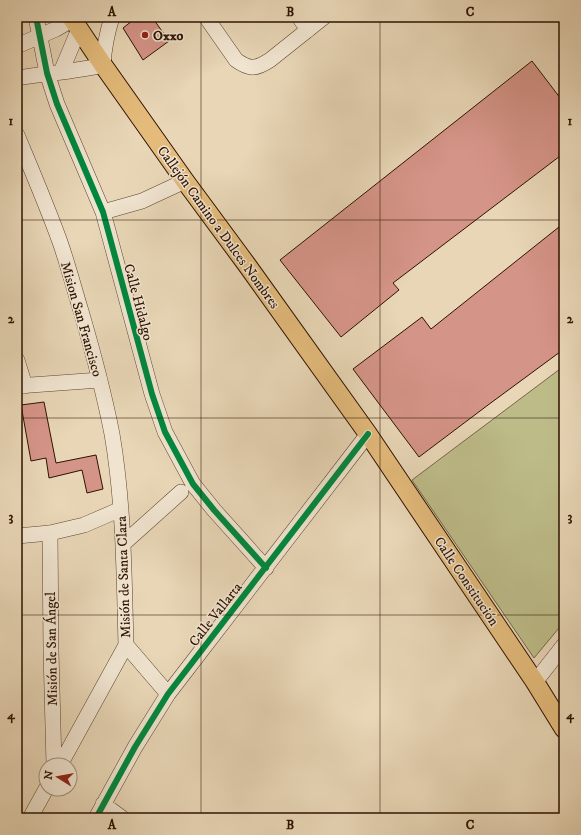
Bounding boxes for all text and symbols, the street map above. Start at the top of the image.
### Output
text: A [107,4,117,20]
text: B [286,4,294,20]
text: C [466,4,475,20]
place label: Oxxo [153,27,184,45]
marker: Oxxo [140,30,150,40]
text: 1 [9,113,14,129]
text: 1 [568,113,573,129]
street label: Callejón Camino a Dulces Nombres [153,143,284,313]
street label: Mision San Francisco [56,260,106,379]
street label: Calle Hidalgo [119,262,157,343]
text: 2 [8,311,15,327]
text: 2 [567,311,574,327]
text: 3 [9,509,14,525]
text: 3 [568,509,573,525]
street label: Misión de Santa Clara [113,516,135,638]
street label: Calle Constitución [430,534,503,630]
street label: Calle Vallarta [185,579,246,650]
street label: Misión de San Ángel [42,591,62,706]
text: 4 [6,707,15,724]
text: 4 [565,707,574,724]
north arrow [38,757,78,797]
text: N [41,770,57,781]
text: A [107,817,117,833]
text: B [286,817,294,833]
text: C [466,817,475,833]

